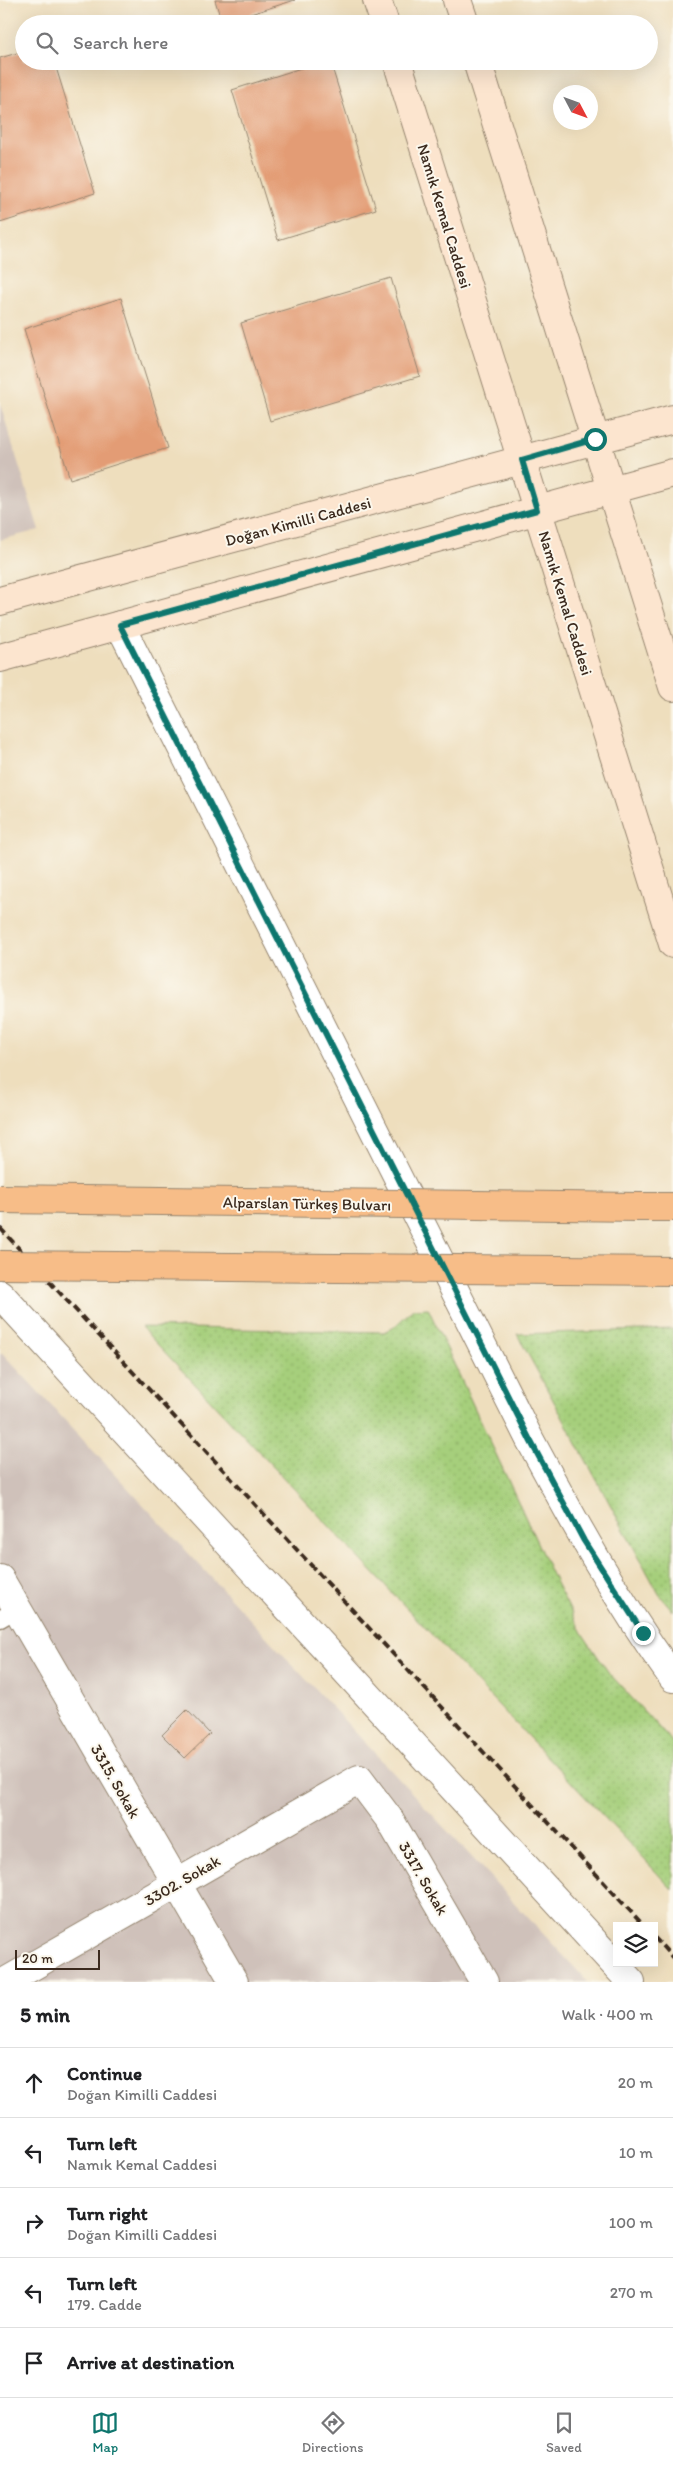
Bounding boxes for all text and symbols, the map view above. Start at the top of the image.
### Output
search box [15,15,658,70]
icon: search [33,29,61,57]
text: Search here [73,31,168,54]
north arrow [553,85,598,130]
street label: Namık Kemal Caddesi [413,142,476,291]
route start [584,428,607,451]
street label: Doğan Kimilli Caddesi [223,493,373,550]
street label: Namık Kemal Caddesi [534,529,597,678]
street label: Alparslan Türkeş Bulvarı [223,1193,391,1214]
route end [632,1622,655,1645]
street label: 3315. Sokak [87,1741,144,1822]
street label: 3317. Sokak [395,1838,452,1918]
street label: 3302. Sokak [141,1851,224,1910]
map controls [613,1922,658,1967]
button: layers [613,1922,658,1967]
scale bar [15,1947,100,1970]
text: 20 m [22,1950,53,1967]
text: 5 min [20,2002,70,2027]
text: Walk · 400 m [561,2005,653,2024]
text: Continue [67,2062,142,2085]
icon: ahead [20,2069,48,2097]
text: 20 m [618,2073,653,2092]
text: Doğan Kimilli Caddesi [67,2085,217,2104]
text: Turn left [67,2132,137,2155]
icon: left [20,2139,48,2167]
text: 10 m [619,2143,653,2162]
text: Namık Kemal Caddesi [67,2155,217,2174]
text: Turn right [67,2202,148,2225]
icon: right [20,2209,48,2237]
text: 100 m [609,2213,653,2232]
text: Doğan Kimilli Caddesi [67,2225,217,2244]
text: Turn left [67,2272,137,2295]
icon: left [20,2279,48,2307]
text: 270 m [610,2283,653,2302]
text: 179. Cadde [67,2295,142,2314]
icon: arrive [20,2349,48,2377]
text: Arrive at destination [67,2351,234,2374]
tab: Map [91,2409,119,2456]
tab: Directions [302,2409,363,2456]
tab: Saved [546,2409,582,2456]

